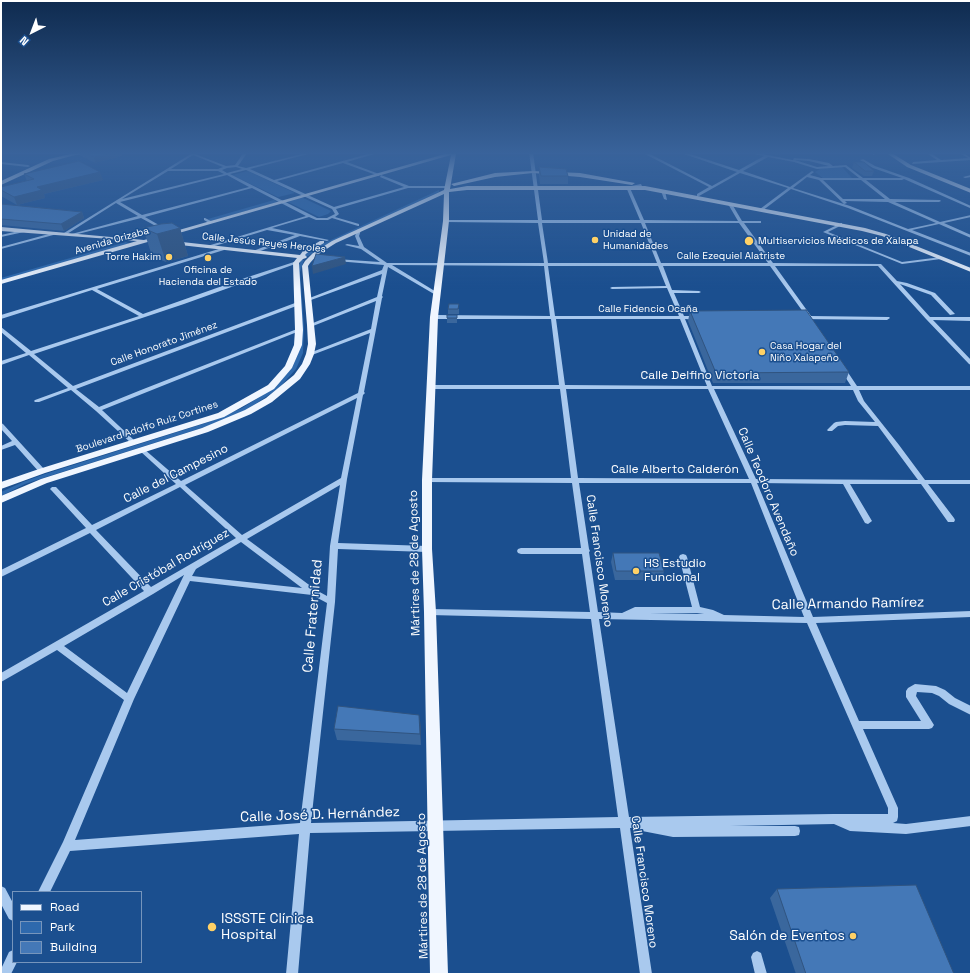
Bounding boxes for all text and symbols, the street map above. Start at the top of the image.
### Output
north arrow [12,12,52,52]
text: N [17,33,31,49]
street label: Avenida Orizaba [74,225,150,257]
place label: Unidad de Humanidades [603,228,668,252]
street label: Calle Jesús Reyes Heroles [202,231,326,255]
marker: Unidad de Humanidades [590,235,600,245]
marker: Multiservicios Médicos de Xalapa [743,235,755,247]
place label: Multiservicios Médicos de Xalapa [758,235,918,247]
street label: Calle Ezequiel Alatriste [677,250,785,262]
place label: Torre Hakim [105,251,161,263]
marker: Torre Hakim [164,252,174,262]
marker: Oficina de Hacienda del Estado [203,253,213,263]
place label: Oficina de Hacienda del Estado [159,264,257,288]
street label: Calle Fidencio Ocaña [598,303,698,315]
street label: Calle Honorato Jiménez [109,319,219,369]
place label: Casa Hogar del Niño Xalapeño [770,340,842,364]
marker: Casa Hogar del Niño Xalapeño [757,347,767,357]
street label: Calle Delfino Victoria [641,369,759,383]
street label: Boulevard Adolfo Ruiz Cortines [75,398,219,456]
street label: Calle Teodoro Avendaño [734,425,802,559]
street label: Calle del Campesino [121,441,231,507]
street label: Calle Alberto Calderón [611,463,739,477]
street label: Mártires de 28 de Agosto [407,490,423,636]
street label: Calle Francisco Moreno [583,494,615,628]
street label: Calle Cristóbal Rodríguez [100,526,232,610]
place label: HS Estudio Funcional [644,557,706,585]
street label: Calle Fraternidad [300,559,326,673]
marker: HS Estudio Funcional [631,566,641,576]
street label: Calle Armando Ramírez [772,594,924,614]
street label: Calle José D. Hernández [240,804,400,826]
street label: Mártires de 28 de Agosto [415,813,431,959]
street label: Calle Francisco Moreno [628,815,660,949]
legend [12,891,142,963]
text: Road [50,899,79,915]
place label: ISSSTE Clínica Hospital [221,911,314,944]
text: Park [50,919,75,935]
marker: ISSSTE Clínica Hospital [206,921,218,933]
place label: Salón de Eventos [729,928,845,944]
marker: Salón de Eventos [848,931,858,941]
text: Building [50,939,97,955]

